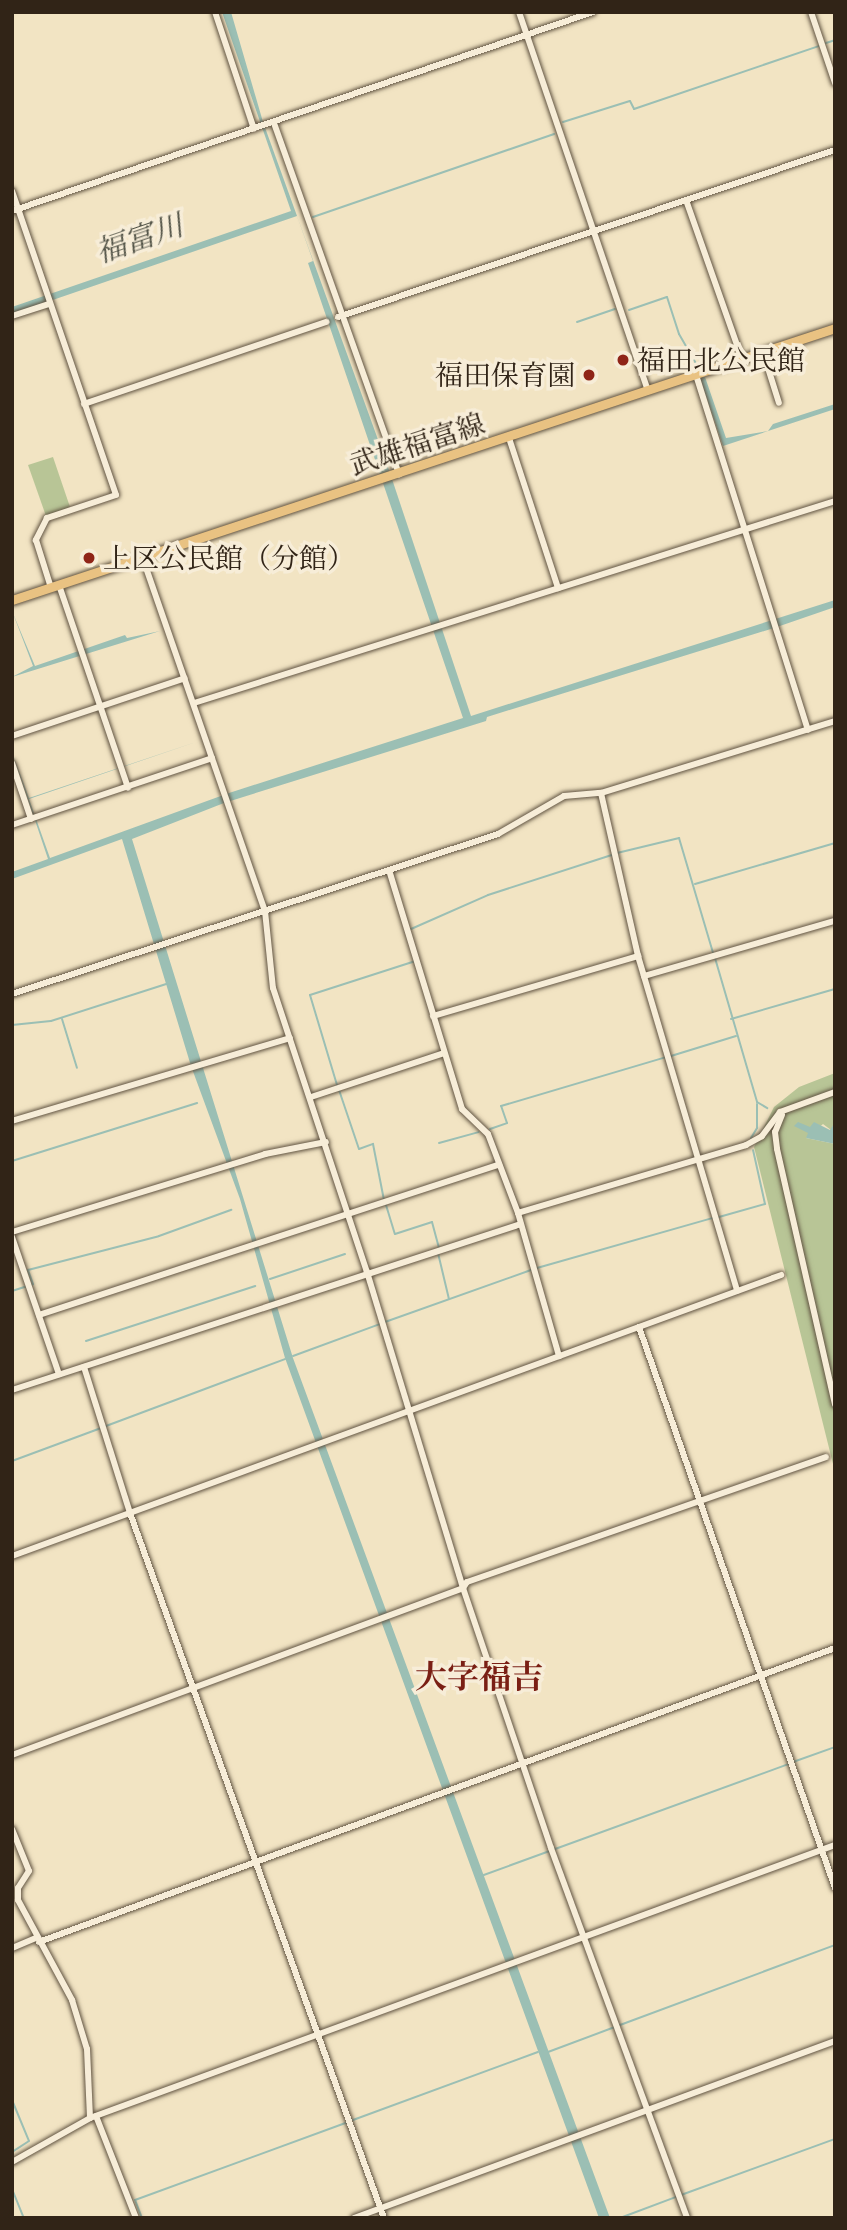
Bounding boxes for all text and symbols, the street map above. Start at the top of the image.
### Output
water label: 福富川 [91,206,187,270]
place label: 福田北公民館 [637,343,805,377]
marker: 福田北公民館 [615,352,631,368]
place label: 福田保育園 [435,358,575,392]
marker: 福田保育園 [581,367,597,383]
street label: 武雄福富線 [345,406,489,482]
place label: 上区公民館（分館） [103,541,355,575]
marker: 上区公民館（分館） [81,550,97,566]
district label: 大字福吉 [415,1658,543,1696]

